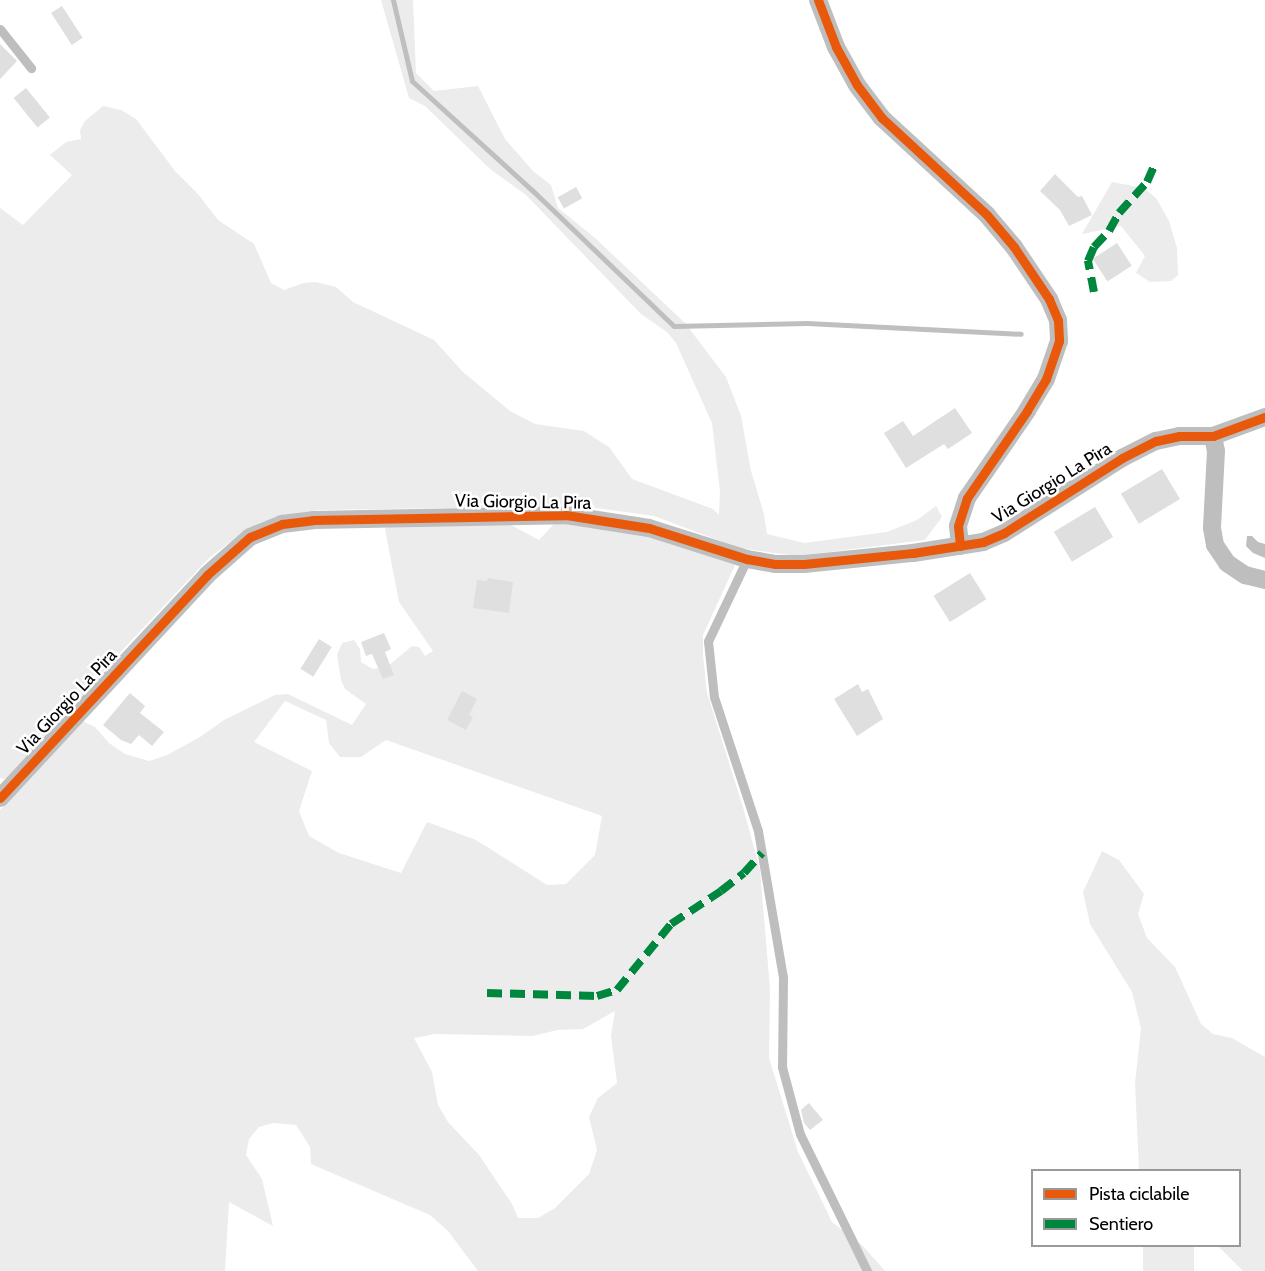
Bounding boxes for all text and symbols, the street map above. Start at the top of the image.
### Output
street label: Via Giorgio La Pira [988,438,1116,528]
street label: Via Giorgio La Pira [455,490,591,514]
street label: Via Giorgio La Pira [13,645,121,759]
legend [1031,1169,1241,1247]
text: Pista ciclabile [1089,1183,1189,1205]
text: Sentiero [1089,1213,1153,1235]

